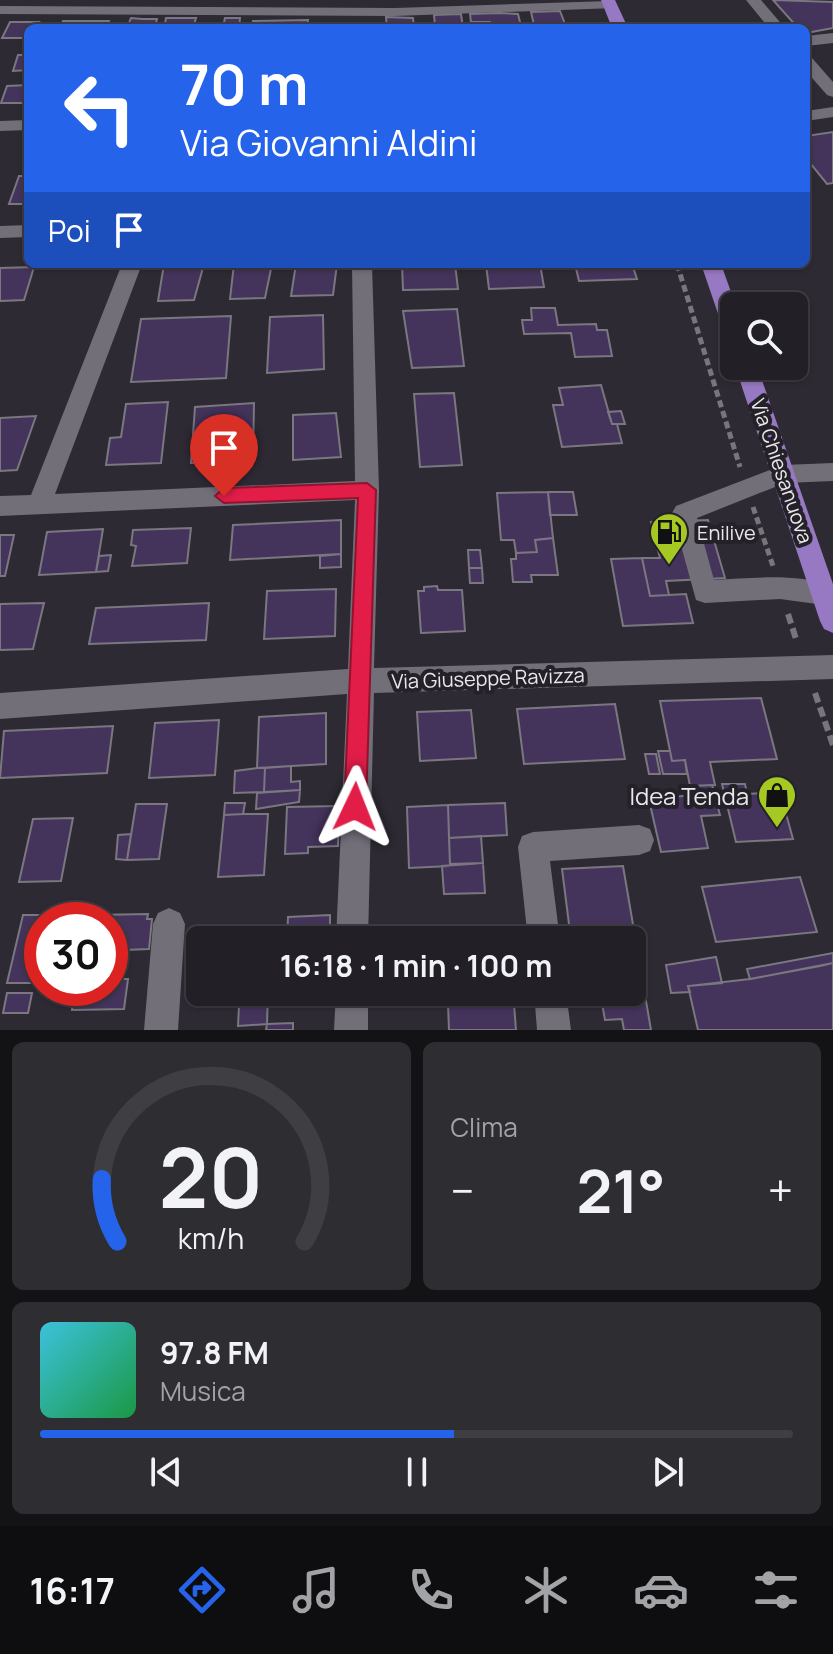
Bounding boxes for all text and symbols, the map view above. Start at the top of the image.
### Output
text: 70 m [180,45,308,122]
icon: left [48,56,152,160]
text: Via Giovanni Aldini [180,118,477,167]
icon: arrive [107,208,151,252]
text: Poi [48,210,91,251]
map controls [720,292,808,380]
button: search [720,292,808,380]
street label: Via Chiesanuova [745,395,819,547]
pin [190,414,258,496]
icon: arrive [202,426,246,470]
fuel station icon: Enilive [648,511,690,566]
place label: Enilive [697,519,756,546]
street label: Via Giuseppe Ravizza [391,661,585,695]
position arrow [313,765,397,849]
shop icon: Idea Tenda [756,774,798,829]
place label: Idea Tenda [629,779,749,812]
speed limit sign: 30 [24,902,128,1006]
text: 16:18 · 1 min · 100 m [280,945,552,986]
text: Clima [451,1109,518,1145]
text: 20 [159,1119,263,1233]
text: 21° [576,1149,665,1231]
text: − [451,1160,474,1220]
text: + [768,1160,793,1220]
text: km/h [178,1219,244,1258]
text: 97.8 FM [160,1332,269,1373]
text: Musica [160,1373,246,1409]
icon: previous [144,1450,188,1494]
icon: pause [395,1450,439,1494]
icon: next [646,1450,690,1494]
icon: directions [174,1562,230,1618]
icon: music [288,1562,344,1618]
icon: phone [403,1562,459,1618]
icon: climate [518,1562,574,1618]
icon: car [633,1562,689,1618]
icon: filters [748,1562,804,1618]
text: 16:17 [29,1566,115,1615]

